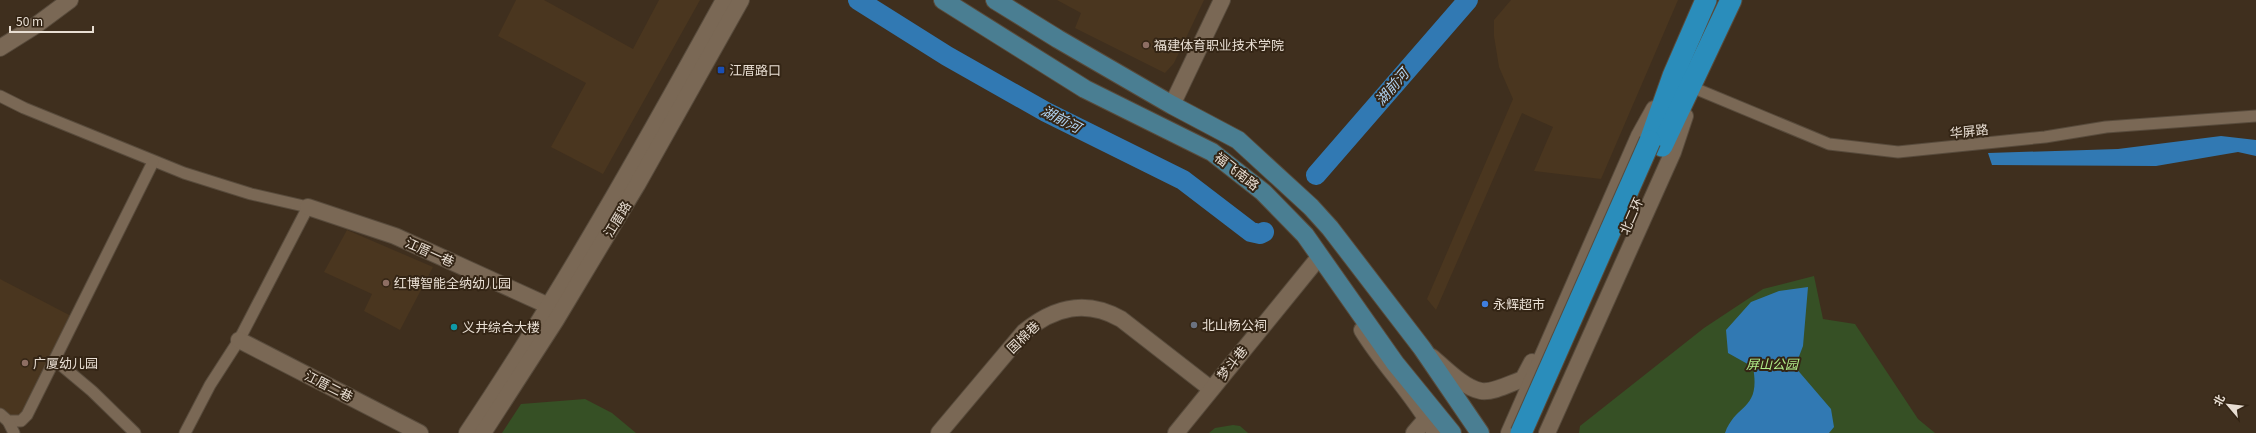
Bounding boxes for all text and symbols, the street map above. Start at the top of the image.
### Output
scale bar [10,8,93,34]
text: 50 m [16,12,43,29]
place label: 福建体育职业技术学院 [1154,35,1284,54]
marker: 福建体育职业技术学院 [1141,40,1151,50]
place label: 江厝路口 [729,60,781,79]
water label: 湖前河 [1370,62,1415,109]
marker: 江厝路口 [716,65,726,75]
water label: 湖前河 [1038,100,1087,138]
street label: 华屏路 [1949,119,1989,142]
street label: 福飞南路 [1211,147,1264,194]
street label: 北二环 [1614,194,1647,237]
street label: 江厝路 [598,197,635,240]
street label: 江厝一巷 [403,232,458,271]
place label: 红博智能全纳幼儿园 [394,273,511,292]
marker: 红博智能全纳幼儿园 [381,278,391,288]
place label: 永辉超市 [1493,294,1545,313]
marker: 永辉超市 [1480,299,1490,309]
place label: 北山杨公祠 [1202,315,1267,334]
street label: 国棉巷 [1002,316,1043,357]
place label: 义井综合大楼 [462,317,540,336]
marker: 北山杨公祠 [1189,320,1199,330]
marker: 义井综合大楼 [449,322,459,332]
street label: 梦斗巷 [1212,342,1251,384]
place label: 广厦幼儿园 [33,353,98,372]
park label: 屏山公园 [1746,354,1800,373]
marker: 广厦幼儿园 [20,358,30,368]
street label: 江厝二巷 [302,365,357,406]
north arrow [2208,385,2248,425]
text: 北 [2209,391,2228,408]

